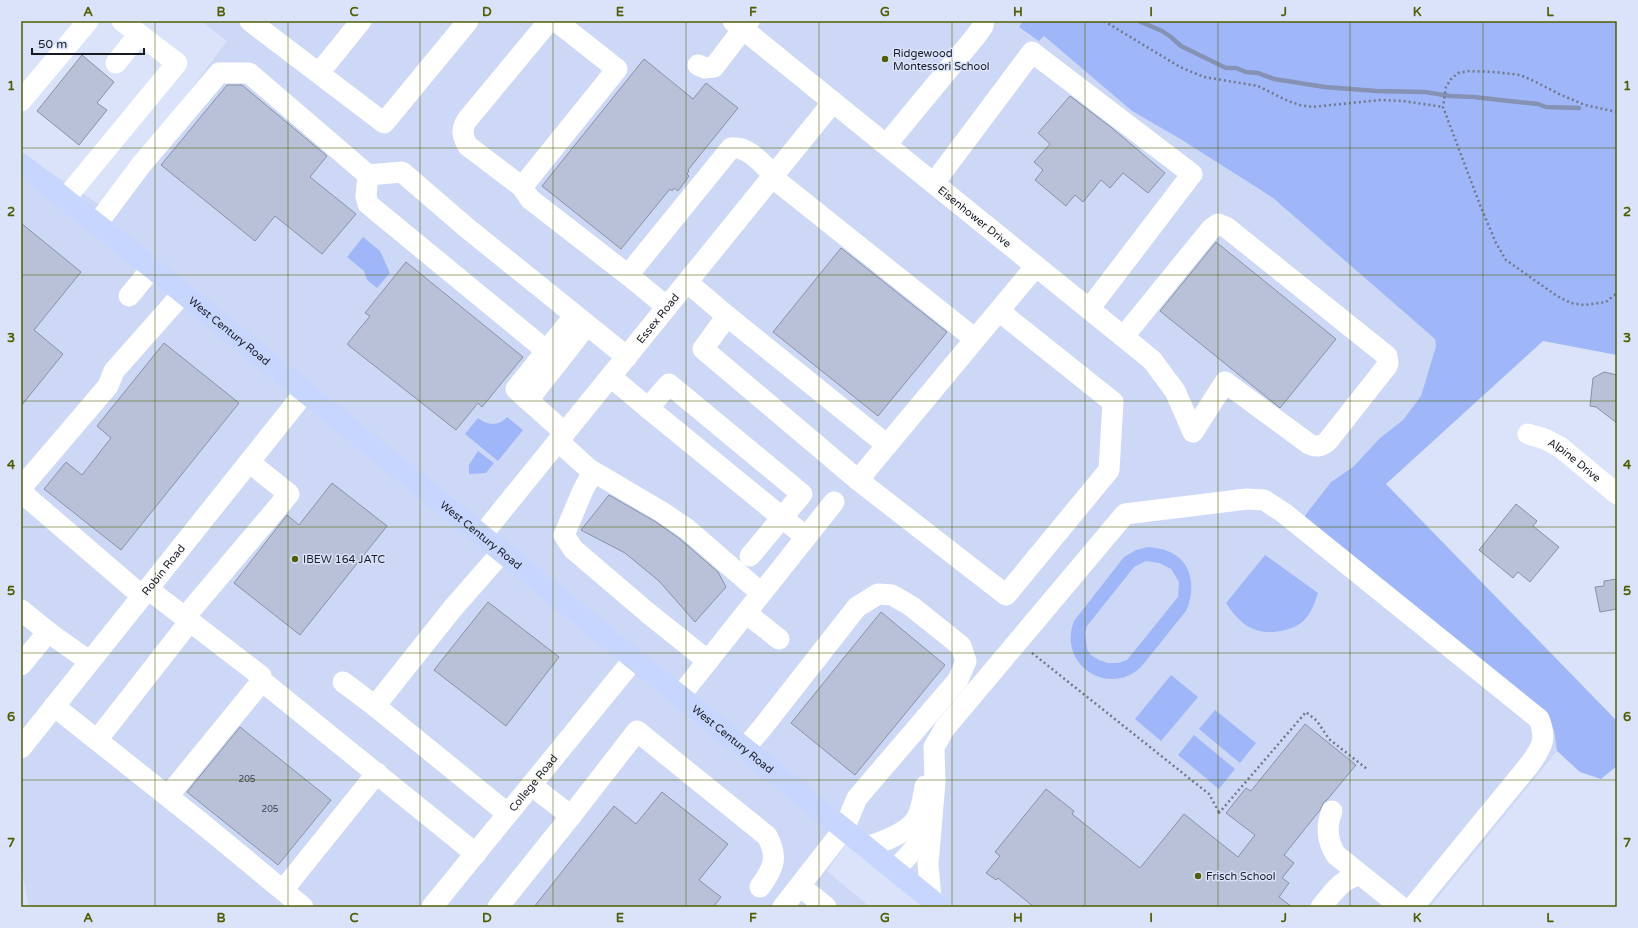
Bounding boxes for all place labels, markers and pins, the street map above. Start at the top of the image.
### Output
place label: Ridgewood Montessori School [893,47,990,73]
marker: Ridgewood Montessori School [880,54,890,64]
place label: IBEW 164 JATC [303,553,385,566]
marker: IBEW 164 JATC [290,554,300,564]
place label: Frisch School [1206,870,1276,883]
marker: Frisch School [1193,871,1203,881]

